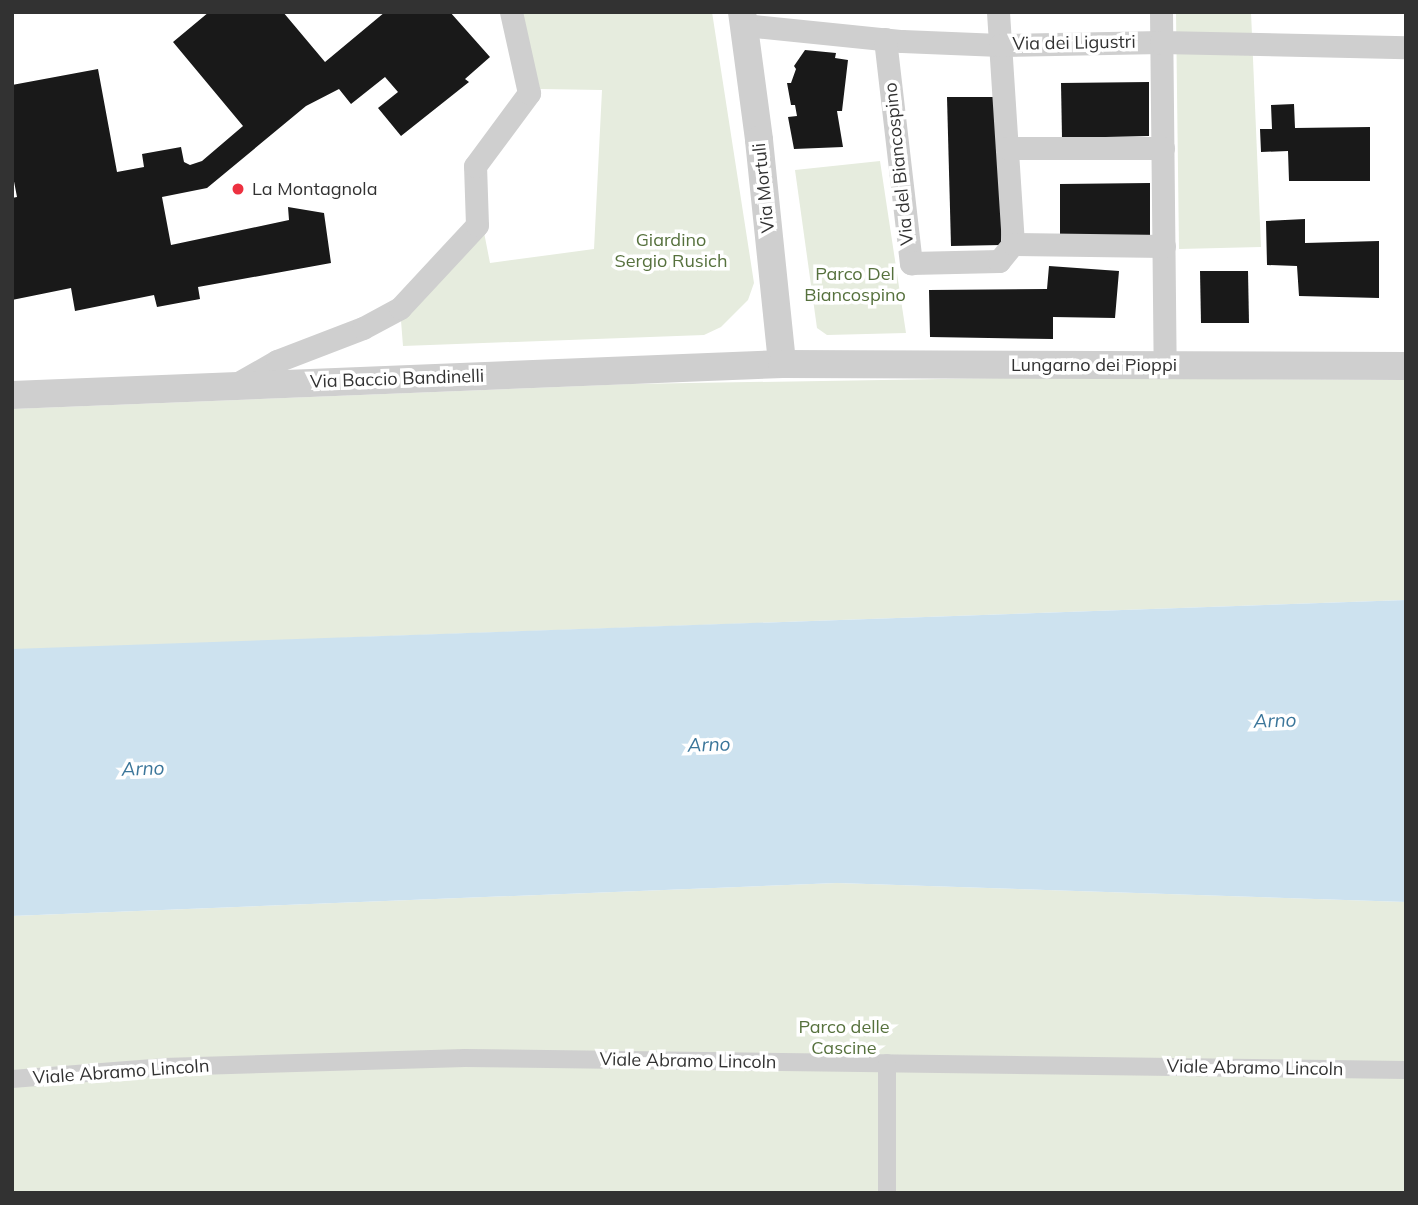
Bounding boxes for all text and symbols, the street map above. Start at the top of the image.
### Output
street label: Via dei Ligustri [1012,31,1136,55]
street label: Via del Biancospino [880,82,918,246]
street label: Via Mortuli [749,142,779,234]
place label: La Montagnola [252,178,377,200]
marker: La Montagnola [230,181,246,197]
park label: Giardino Sergio Rusich [614,230,728,272]
park label: Parco Del Biancospino [804,264,906,306]
street label: Lungarno dei Pioppi [1011,354,1177,376]
street label: Via Baccio Bandinelli [310,365,484,393]
water label: Arno [1253,709,1297,733]
water label: Arno [687,733,731,757]
water label: Arno [121,757,165,781]
park label: Parco delle Cascine [798,1017,890,1060]
street label: Viale Abramo Lincoln [599,1049,777,1073]
street label: Viale Abramo Lincoln [32,1055,210,1089]
street label: Viale Abramo Lincoln [1166,1056,1344,1080]

